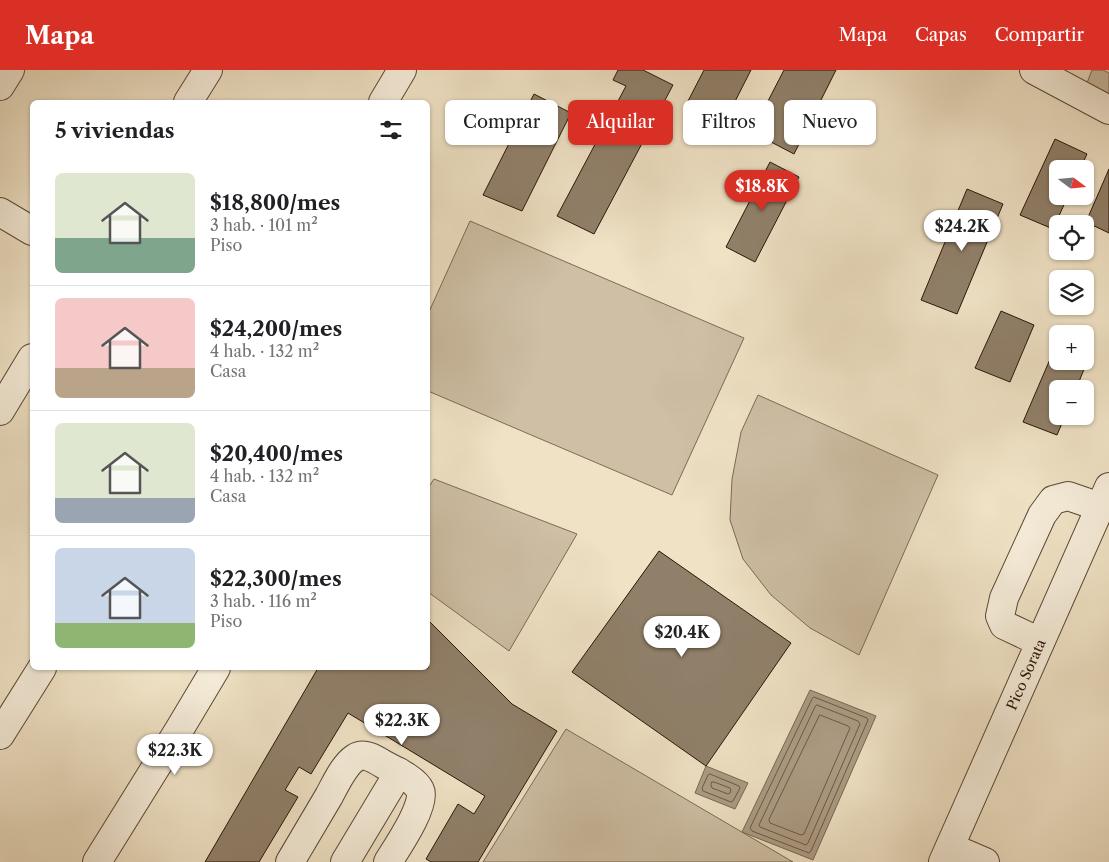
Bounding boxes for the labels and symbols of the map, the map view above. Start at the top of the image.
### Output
north arrow [1049,160,1094,205]
pin: $18.8K [721,170,803,212]
pin: $24.2K [921,210,1003,252]
pin: $20.4K [641,616,723,658]
street label: Pico Sorata [1002,636,1050,713]
pin: $22.3K [361,704,443,746]
pin: $22.3K [134,734,216,776]

